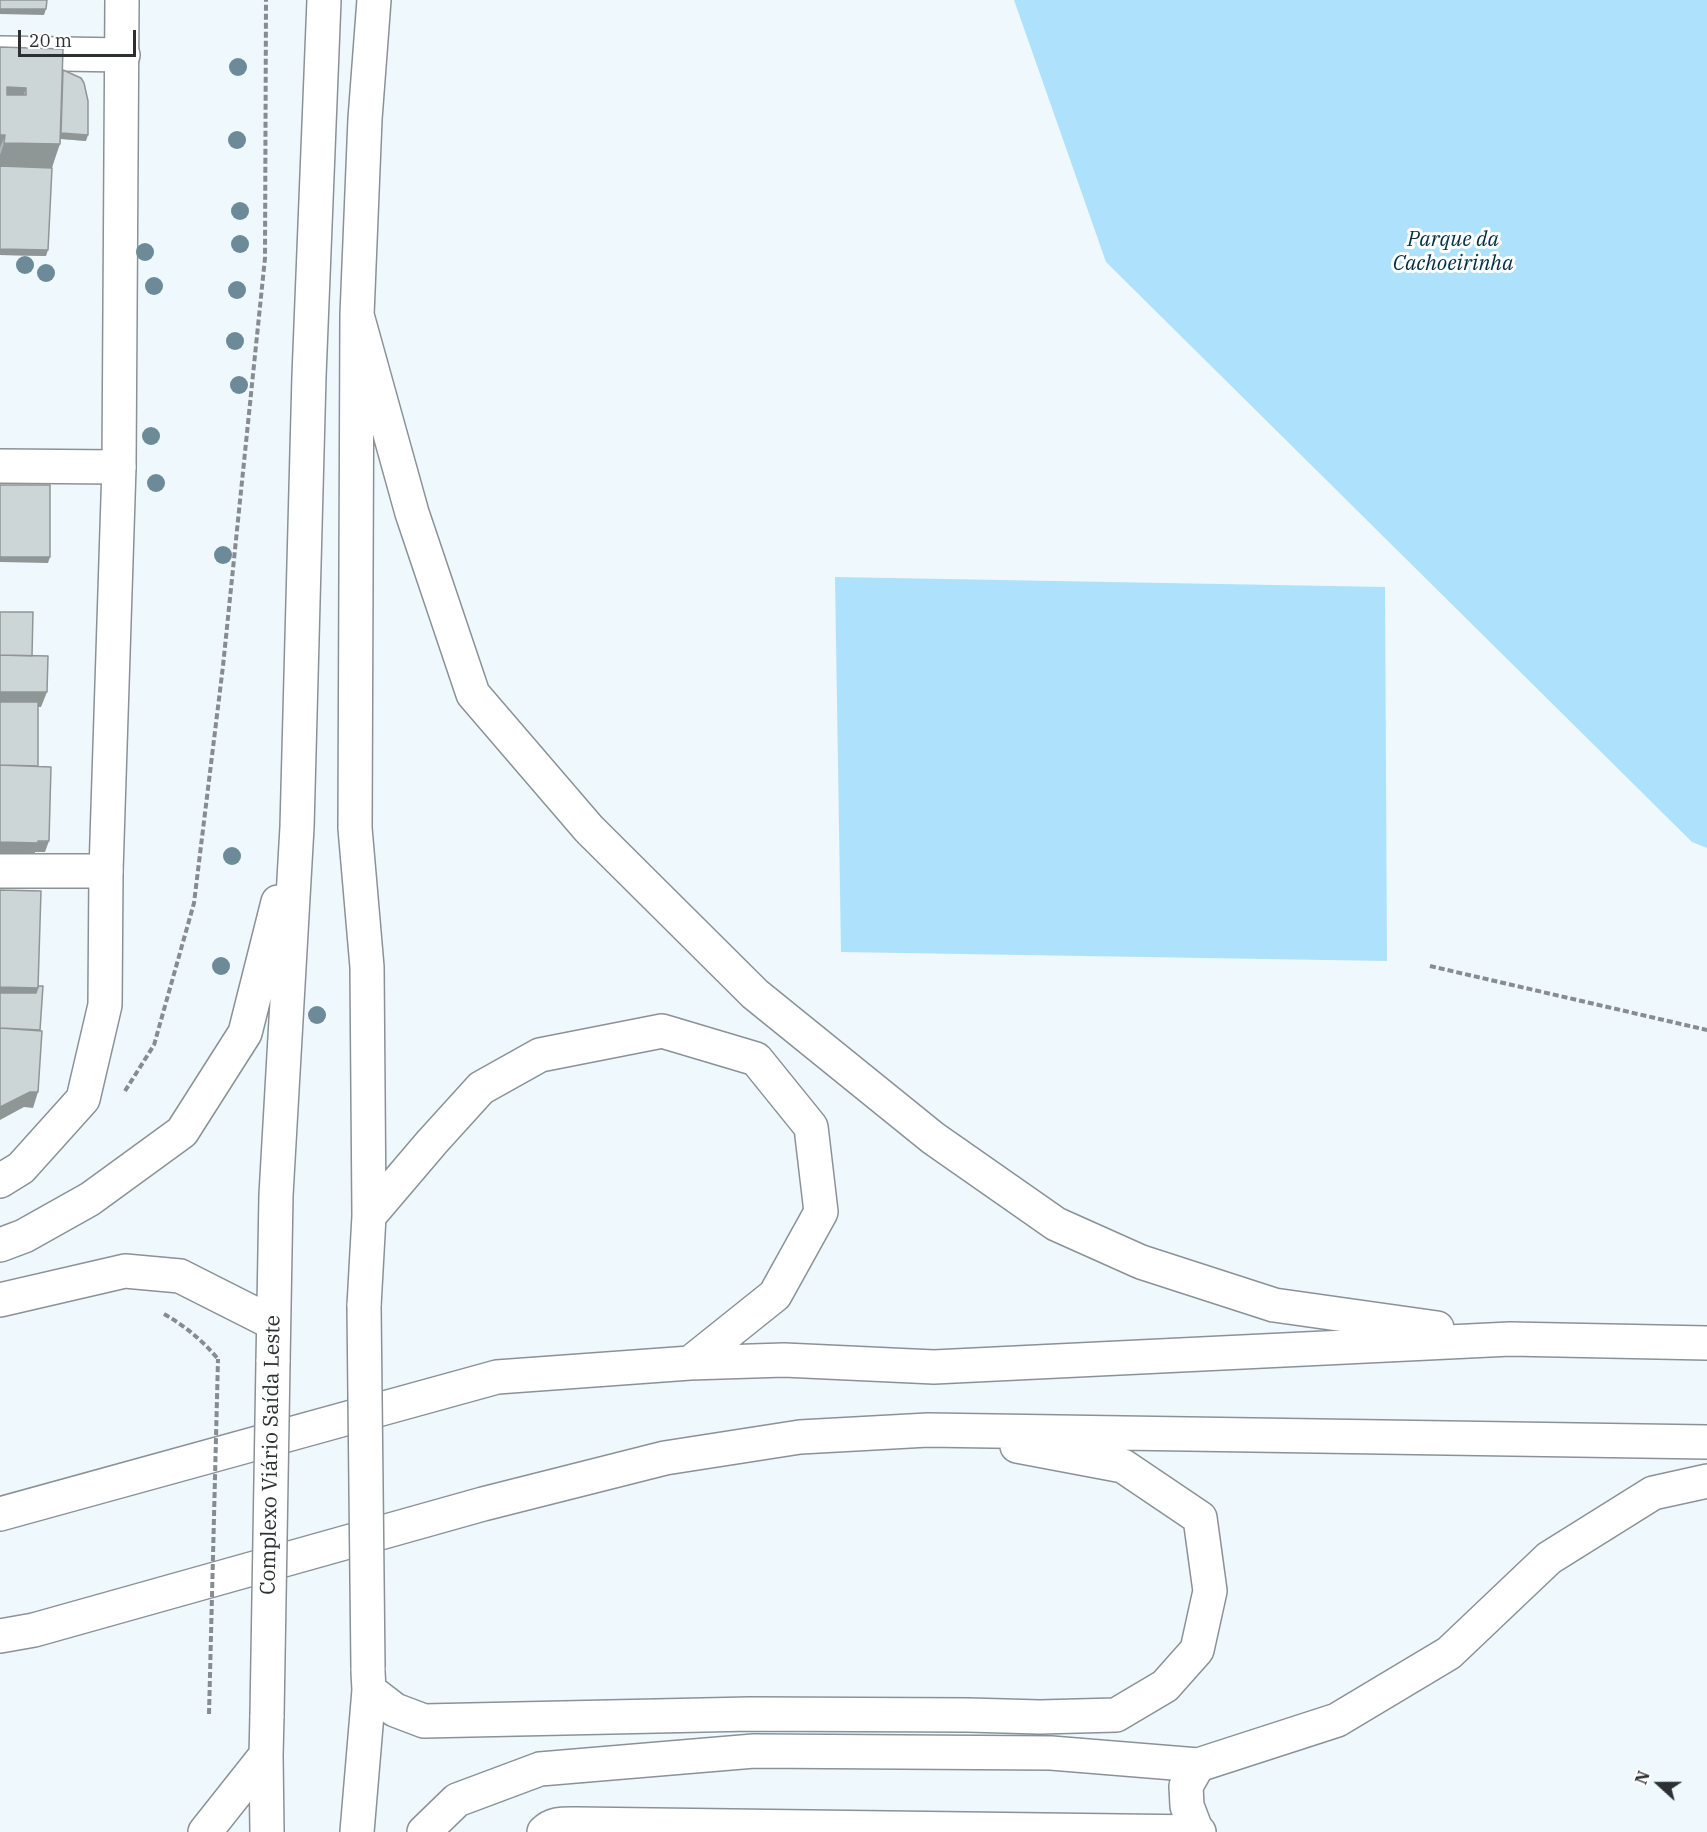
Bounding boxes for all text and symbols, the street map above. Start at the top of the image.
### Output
scale bar [21,18,140,56]
text: 20 m [29,29,72,52]
park label: Parque da Cachoeirinha [1393,227,1513,277]
street label: Complexo Viário Saída Leste [256,1315,286,1595]
north arrow [1629,1754,1689,1814]
text: N [1631,1768,1654,1787]

